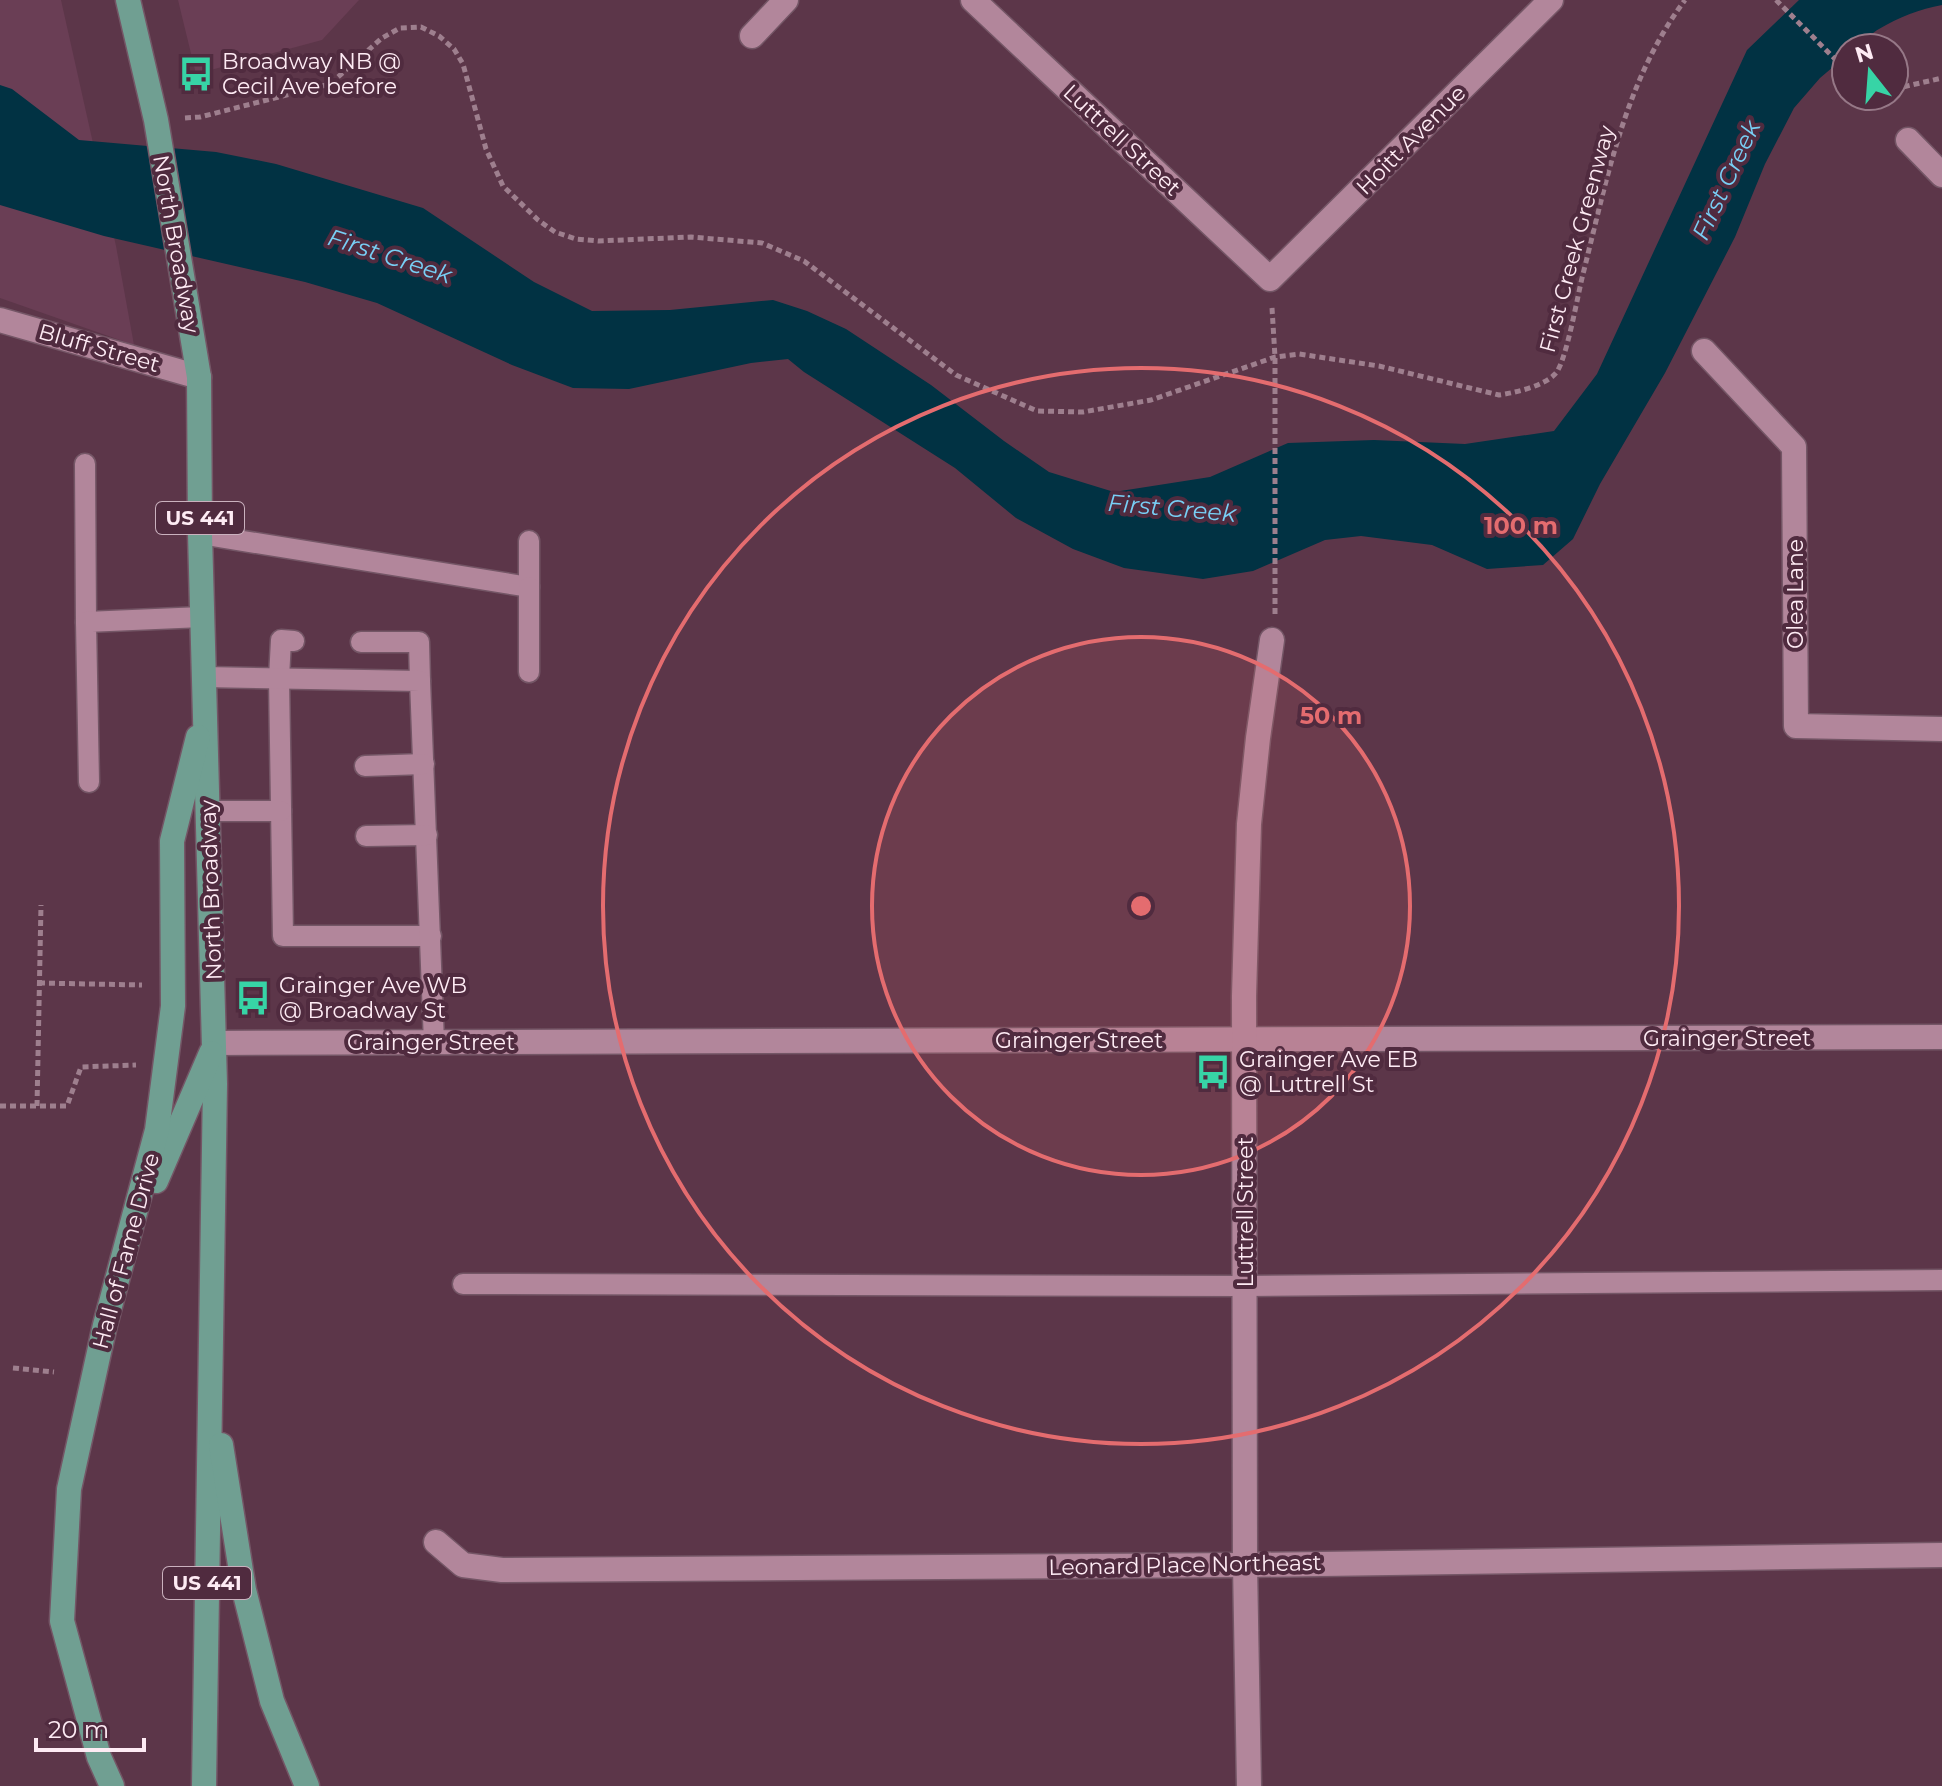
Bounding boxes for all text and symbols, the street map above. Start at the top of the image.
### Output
north arrow [1830,32,1910,112]
text: N [1852,38,1877,69]
place label: Broadway NB @ Cecil Ave before [222,48,401,100]
bus stop icon: Broadway NB @ Cecil Ave before [177,55,215,93]
street label: Luttrell Street [1058,79,1186,201]
street label: Hoitt Avenue [1351,80,1471,200]
water label: First Creek [1686,114,1767,244]
street label: First Creek Greenway [1534,122,1620,355]
street label: North Broadway [147,153,205,335]
water label: First Creek [324,222,457,290]
street label: Bluff Street [35,318,163,378]
water label: First Creek [1107,488,1239,528]
road number: US 441 [156,502,244,534]
text: 100 m [1484,511,1558,540]
street label: Olea Lane [1782,539,1809,649]
text: 50 m [1300,701,1362,730]
street label: North Broadway [194,799,228,981]
centre of rings [1127,892,1155,920]
place label: Grainger Ave WB @ Broadway St [279,972,467,1024]
bus stop icon: Grainger Ave WB @ Broadway St [234,979,272,1017]
street label: Grainger Street [1643,1025,1811,1052]
street label: Grainger Street [995,1027,1163,1054]
street label: Grainger Street [347,1029,515,1056]
place label: Grainger Ave EB @ Luttrell St [1239,1046,1418,1098]
bus stop icon: Grainger Ave EB @ Luttrell St [1194,1053,1232,1091]
street label: Luttrell Street [1232,1136,1259,1288]
street label: Hall of Fame Drive [87,1150,165,1352]
street label: Leonard Place Northeast [1048,1549,1322,1581]
road number: US 441 [163,1567,251,1599]
scale bar [36,1702,144,1752]
text: 20 m [48,1715,109,1744]

